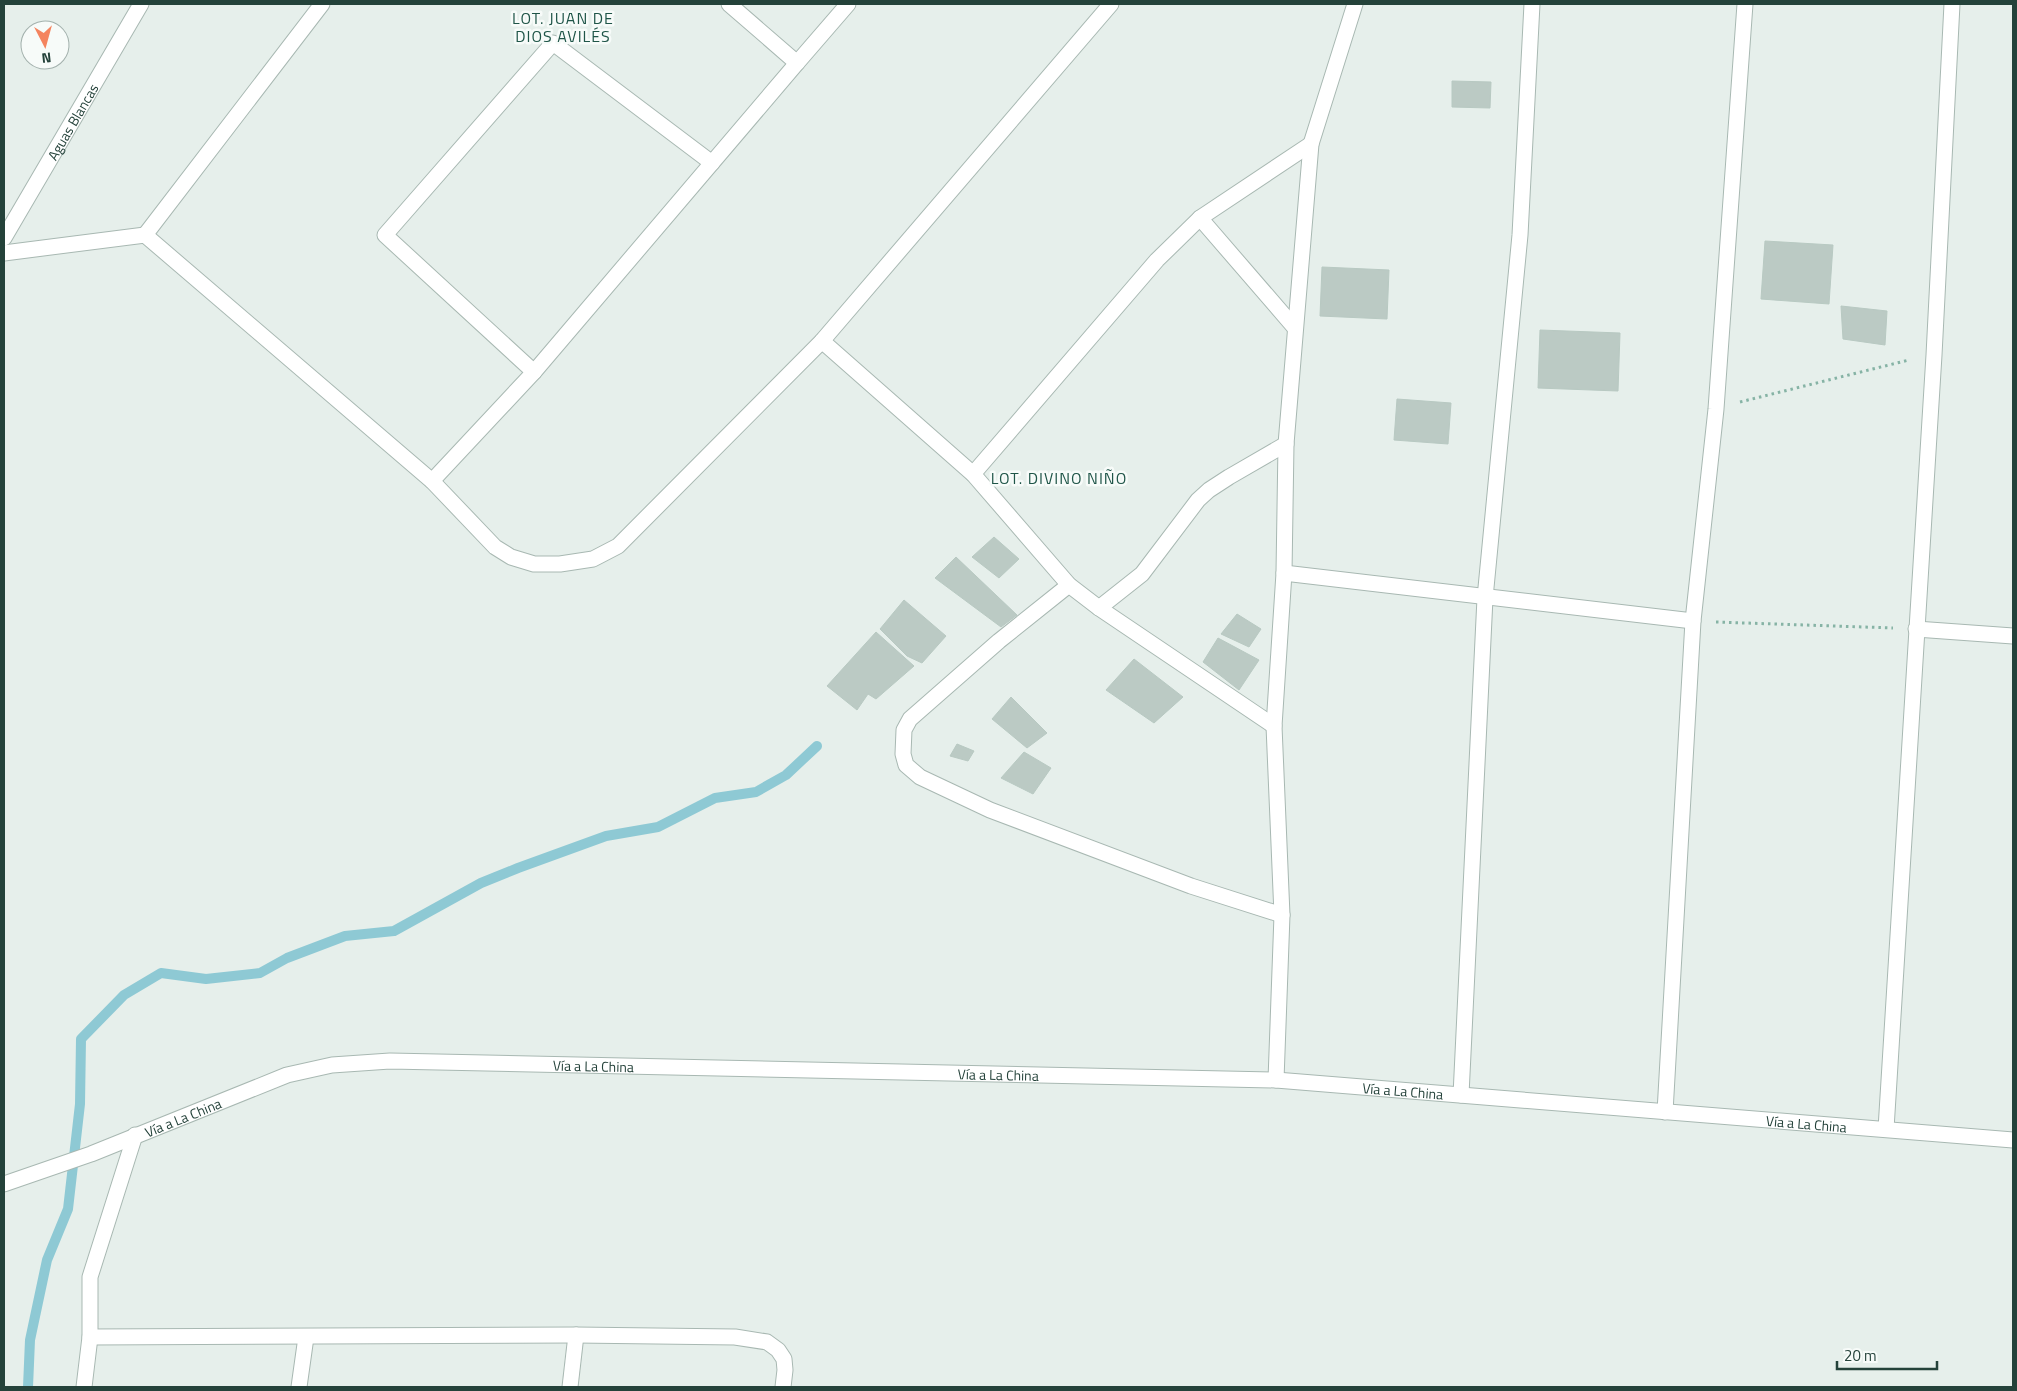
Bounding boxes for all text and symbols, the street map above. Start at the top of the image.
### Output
district label: LOT. JUAN DE DIOS AVILÉS [512,6,614,48]
north arrow [20,20,70,70]
text: N [40,47,52,69]
street label: Aguas Blancas [42,79,103,164]
district label: LOT. DIVINO NIÑO [991,466,1127,490]
street label: Vía a La China [553,1054,634,1077]
street label: Vía a La China [958,1063,1039,1085]
street label: Vía a La China [1362,1077,1444,1104]
street label: Vía a La China [141,1092,224,1142]
street label: Vía a La China [1765,1109,1848,1137]
scale bar [1837,1338,1937,1370]
text: 20 m [1844,1344,1877,1367]

